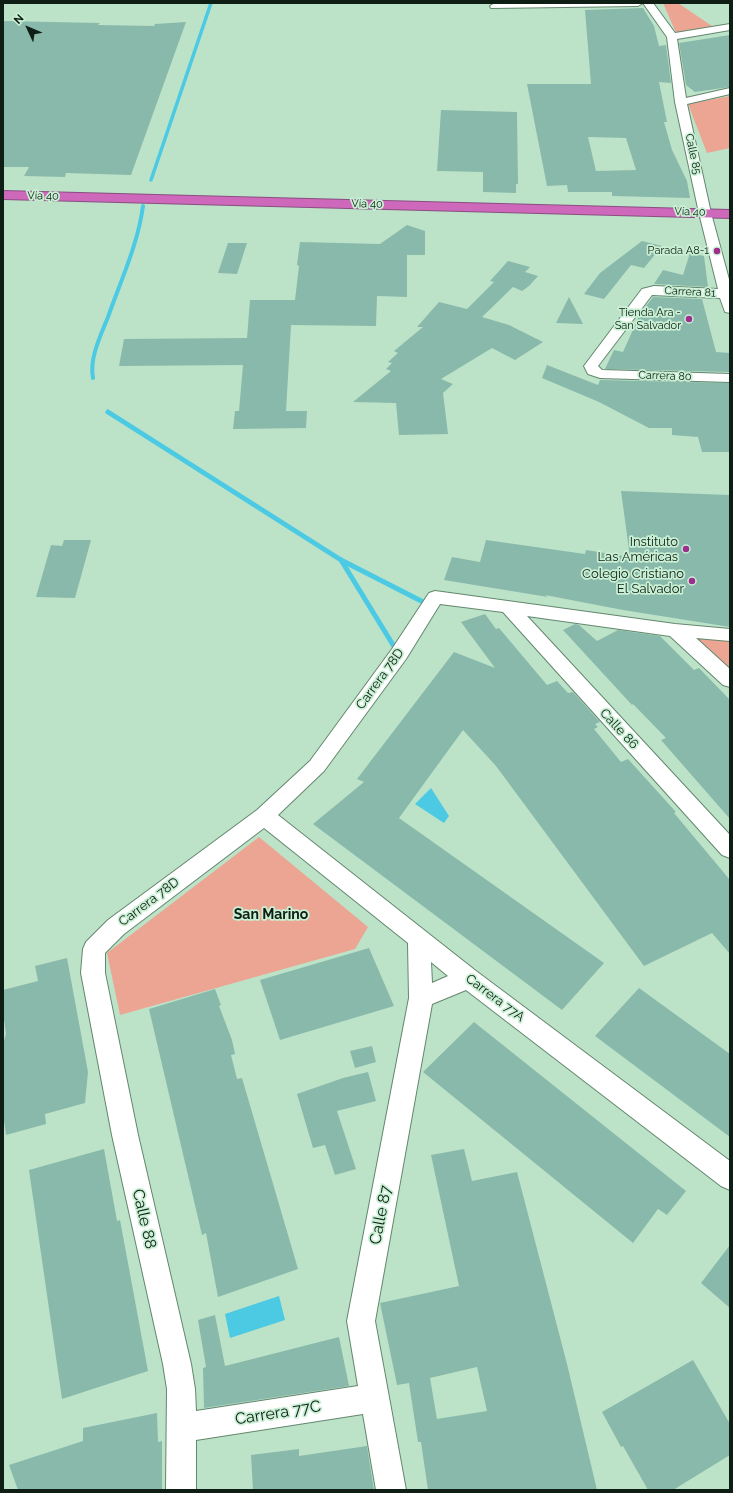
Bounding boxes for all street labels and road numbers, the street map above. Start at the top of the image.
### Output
street label: Calle 85 [682,132,704,176]
street label: Vía 40 [27,189,59,203]
street label: Vía 40 [351,197,383,211]
street label: Vía 40 [674,205,706,219]
street label: Carrera 81 [664,284,716,300]
street label: Carrera 80 [638,368,692,384]
street label: Carrera 78D [353,646,407,712]
street label: Calle 86 [596,706,642,752]
street label: Carrera 78D [116,874,182,930]
street label: Carrera 77A [463,971,527,1025]
street label: Calle 87 [366,1184,396,1246]
street label: Calle 88 [128,1187,160,1251]
street label: Carrera 77C [234,1397,322,1429]

